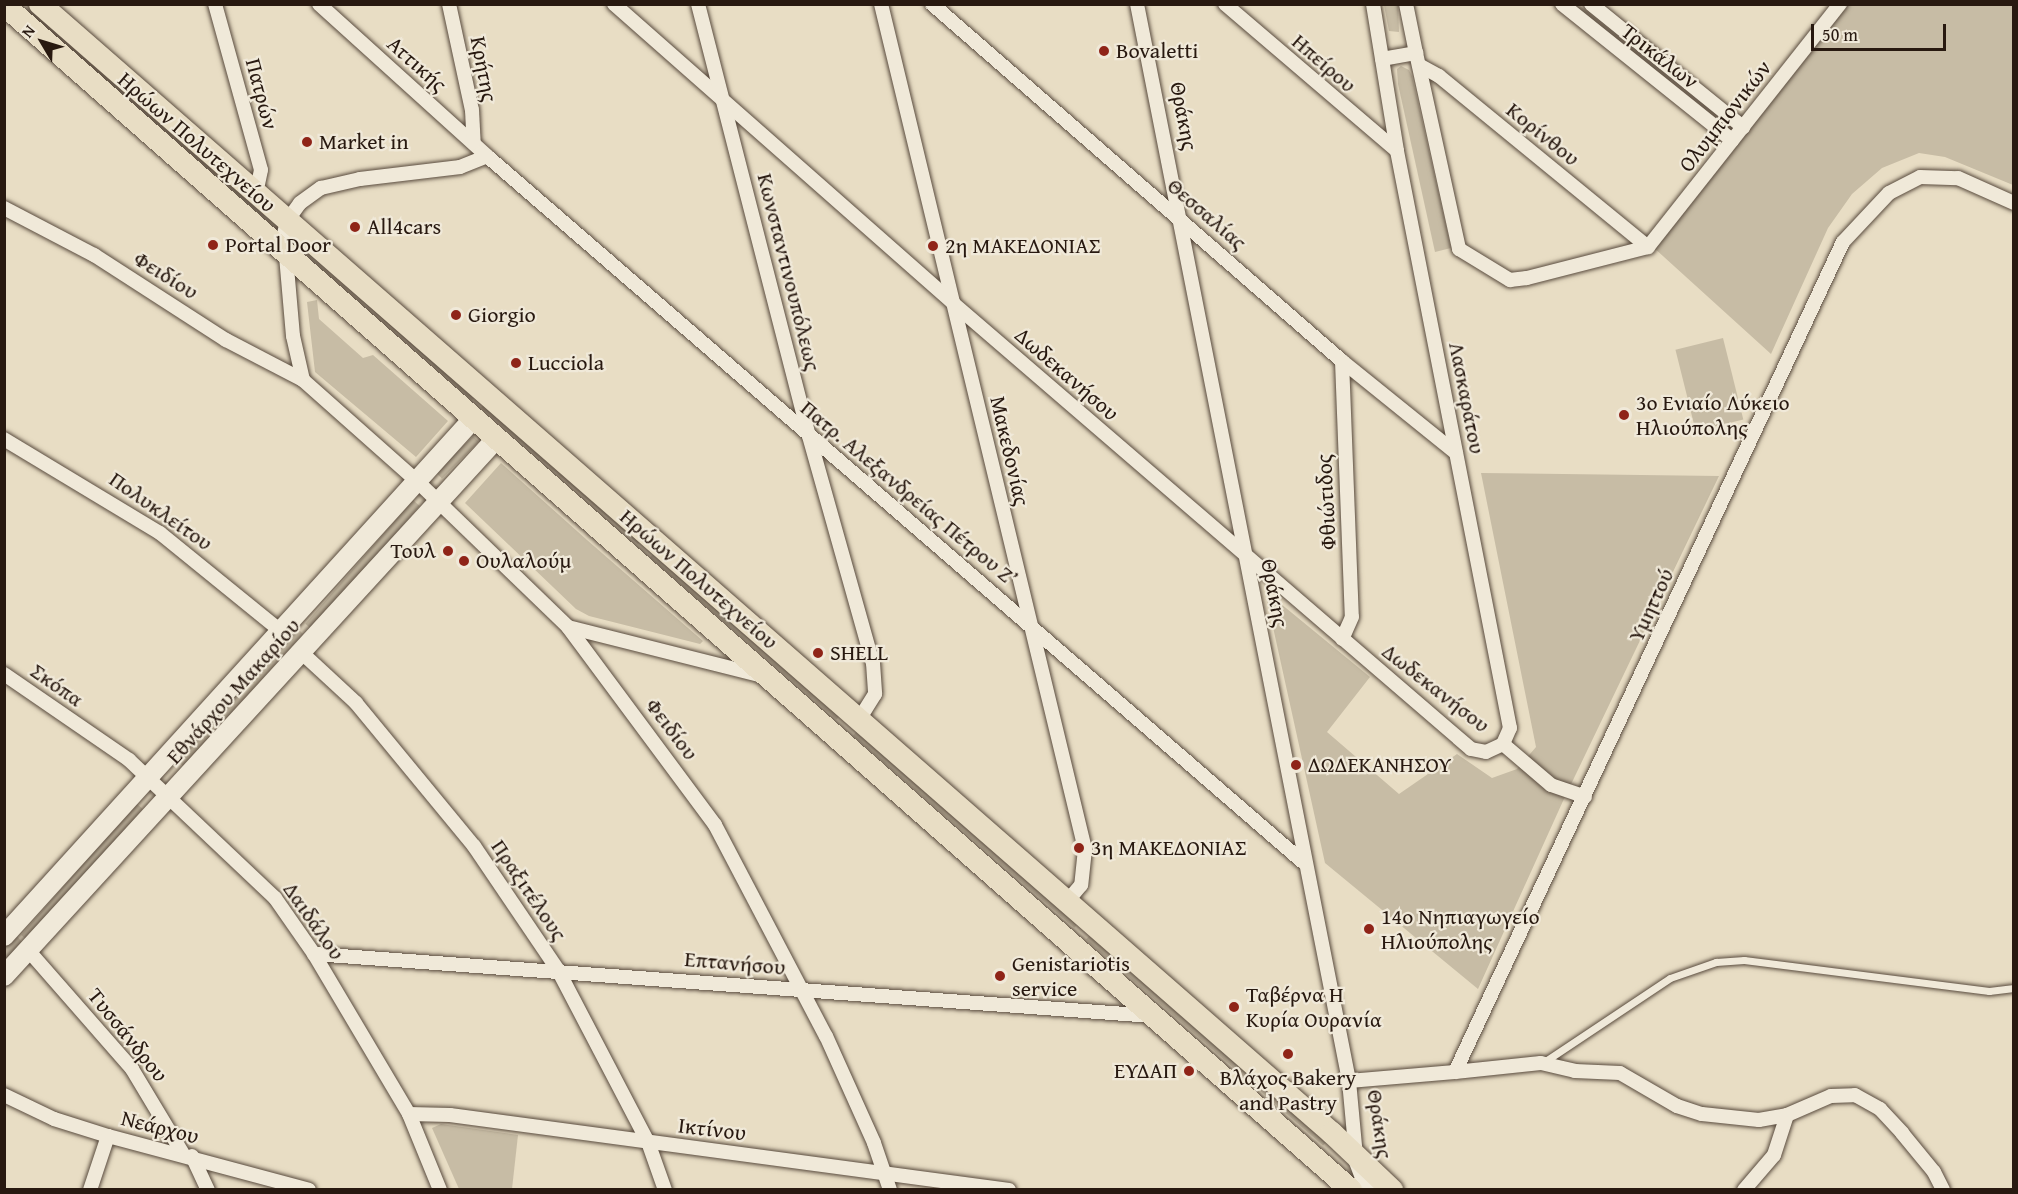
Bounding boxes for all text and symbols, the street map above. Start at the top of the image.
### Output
north arrow [12,12,72,72]
scale bar [1814,12,1949,50]
street label: Τρικάλων [1616,18,1704,94]
text: N [15,19,41,43]
text: 50 m [1822,21,1858,48]
street label: Ηπείρου [1287,28,1361,98]
street label: Αττικής [382,30,452,98]
street label: Κρήτης [465,34,503,104]
place label: Bovaletti [1116,38,1198,64]
marker: Bovaletti [1097,44,1111,58]
street label: Ολυμπιονικών [1673,55,1777,177]
street label: Πατρών [240,56,284,132]
street label: Ηρώων Πολυτεχνείου [113,66,281,218]
street label: Θράκης [1164,79,1204,153]
street label: Κορίνθου [1501,97,1585,171]
place label: Market in [319,129,409,155]
marker: Market in [300,135,314,149]
street label: Κωνσταντινουπόλεως [752,171,826,373]
street label: Θεσσαλίας [1162,173,1252,255]
place label: All4cars [367,214,441,240]
marker: All4cars [348,220,362,234]
place label: Portal Door [225,232,331,258]
place label: 2η ΜΑΚΕΔΟΝΙΑΣ [945,233,1100,259]
marker: Portal Door [206,238,220,252]
marker: 2η ΜΑΚΕΔΟΝΙΑΣ [926,239,940,253]
street label: Φειδίου [129,245,203,305]
place label: Giorgio [468,302,536,328]
marker: Giorgio [449,308,463,322]
street label: Δωδεκανήσου [1010,322,1124,426]
street label: Λασκαράτου [1443,340,1491,456]
place label: Lucciola [528,350,604,376]
marker: Lucciola [509,356,523,370]
place label: 3ο Ενιαίο Λύκειο Ηλιούπολης [1636,389,1790,440]
street label: Μακεδονίας [985,394,1035,508]
street label: Πατρ. Αλεξανδρείας Πέτρου Ζ’ [795,395,1023,591]
marker: 3ο Ενιαίο Λύκειο Ηλιούπολης [1617,408,1631,422]
street label: Φθιώτιδος [1310,453,1342,551]
street label: Πολυκλείτου [104,466,218,556]
street label: Ηρώων Πολυτεχνείου [615,503,783,655]
place label: Τουλ [390,538,436,564]
marker: Τουλ [441,544,455,558]
place label: Ουλαλούμ [476,548,571,574]
marker: Ουλαλούμ [457,554,471,568]
street label: Θράκης [1255,556,1295,630]
street label: Υμηττού [1623,564,1679,646]
street label: Εθνάρχου Μακαρίου [161,613,305,769]
street label: Δωδεκανήσου [1377,638,1495,738]
place label: SHELL [830,640,888,666]
marker: SHELL [811,646,825,660]
street label: Σκόπα [26,657,88,713]
street label: Φειδίου [640,693,704,765]
place label: ΔΩΔΕΚΑΝΗΣΟΥ [1308,752,1451,778]
marker: ΔΩΔΕΚΑΝΗΣΟΥ [1289,758,1303,772]
street label: Πραξιτέλους [486,834,572,946]
place label: 3η ΜΑΚΕΔΟΝΙΑΣ [1091,835,1246,861]
marker: 3η ΜΑΚΕΔΟΝΙΑΣ [1072,841,1086,855]
street label: Δαιδάλου [278,877,350,965]
place label: 14ο Νηπιαγωγείο Ηλιούπολης [1381,903,1540,954]
marker: 14ο Νηπιαγωγείο Ηλιούπολης [1362,922,1376,936]
street label: Επτανήσου [683,945,787,981]
place label: Genistariotis service [1012,950,1130,1002]
marker: Genistariotis service [993,969,1007,983]
place label: Ταβέρνα Η Κυρία Ουρανία [1246,981,1382,1032]
street label: Τυσσάνδρου [82,983,174,1087]
marker: Ταβέρνα Η Κυρία Ουρανία [1227,1000,1241,1014]
marker: Βλάχος Bakery and Pastry [1281,1047,1295,1061]
place label: ΕΥΔΑΠ [1114,1058,1177,1084]
marker: ΕΥΔΑΠ [1182,1064,1196,1078]
place label: Βλάχος Bakery and Pastry [1220,1064,1356,1116]
street label: Θράκης [1362,1088,1398,1160]
street label: Νεάρχου [118,1105,202,1149]
street label: Ικτίνου [676,1112,748,1146]

